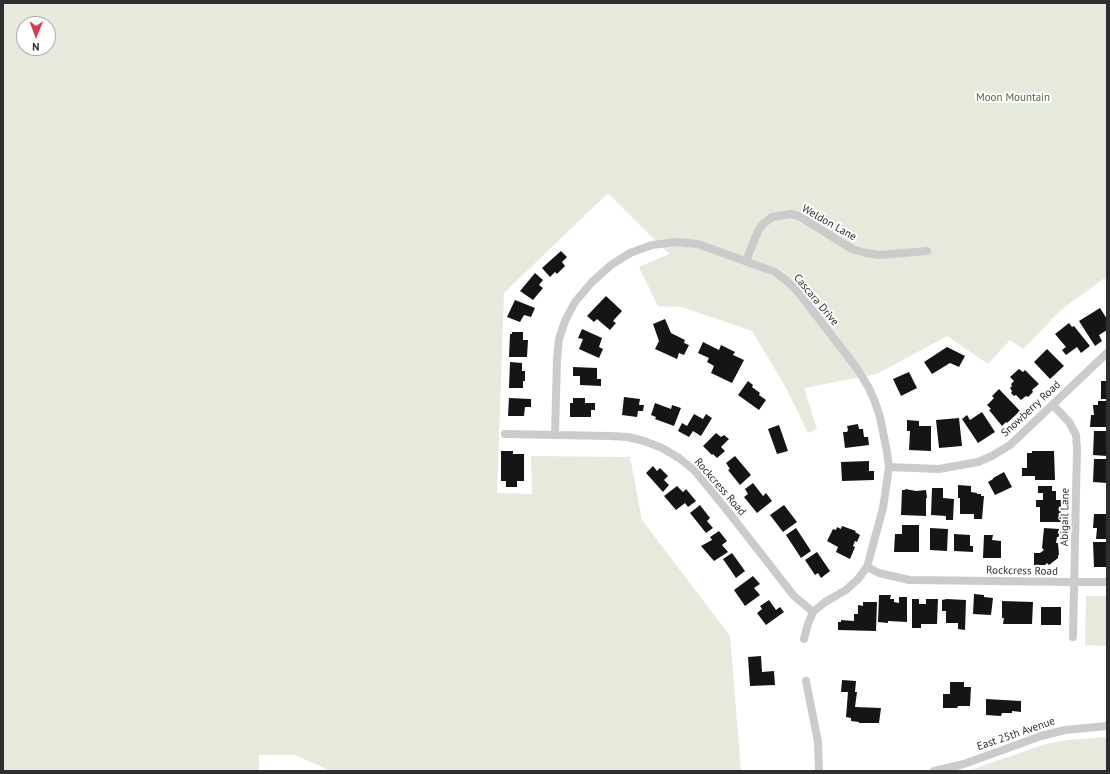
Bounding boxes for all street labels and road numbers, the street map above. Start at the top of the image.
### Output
street label: Weldon Lane [799,202,859,244]
street label: Cascara Drive [791,271,841,329]
street label: Snowberry Road [999,378,1063,440]
street label: Rockcress Road [691,456,749,518]
street label: Abigail Lane [1058,488,1072,546]
street label: Rockcress Road [986,564,1058,578]
street label: East 25th Avenue [975,714,1057,754]

